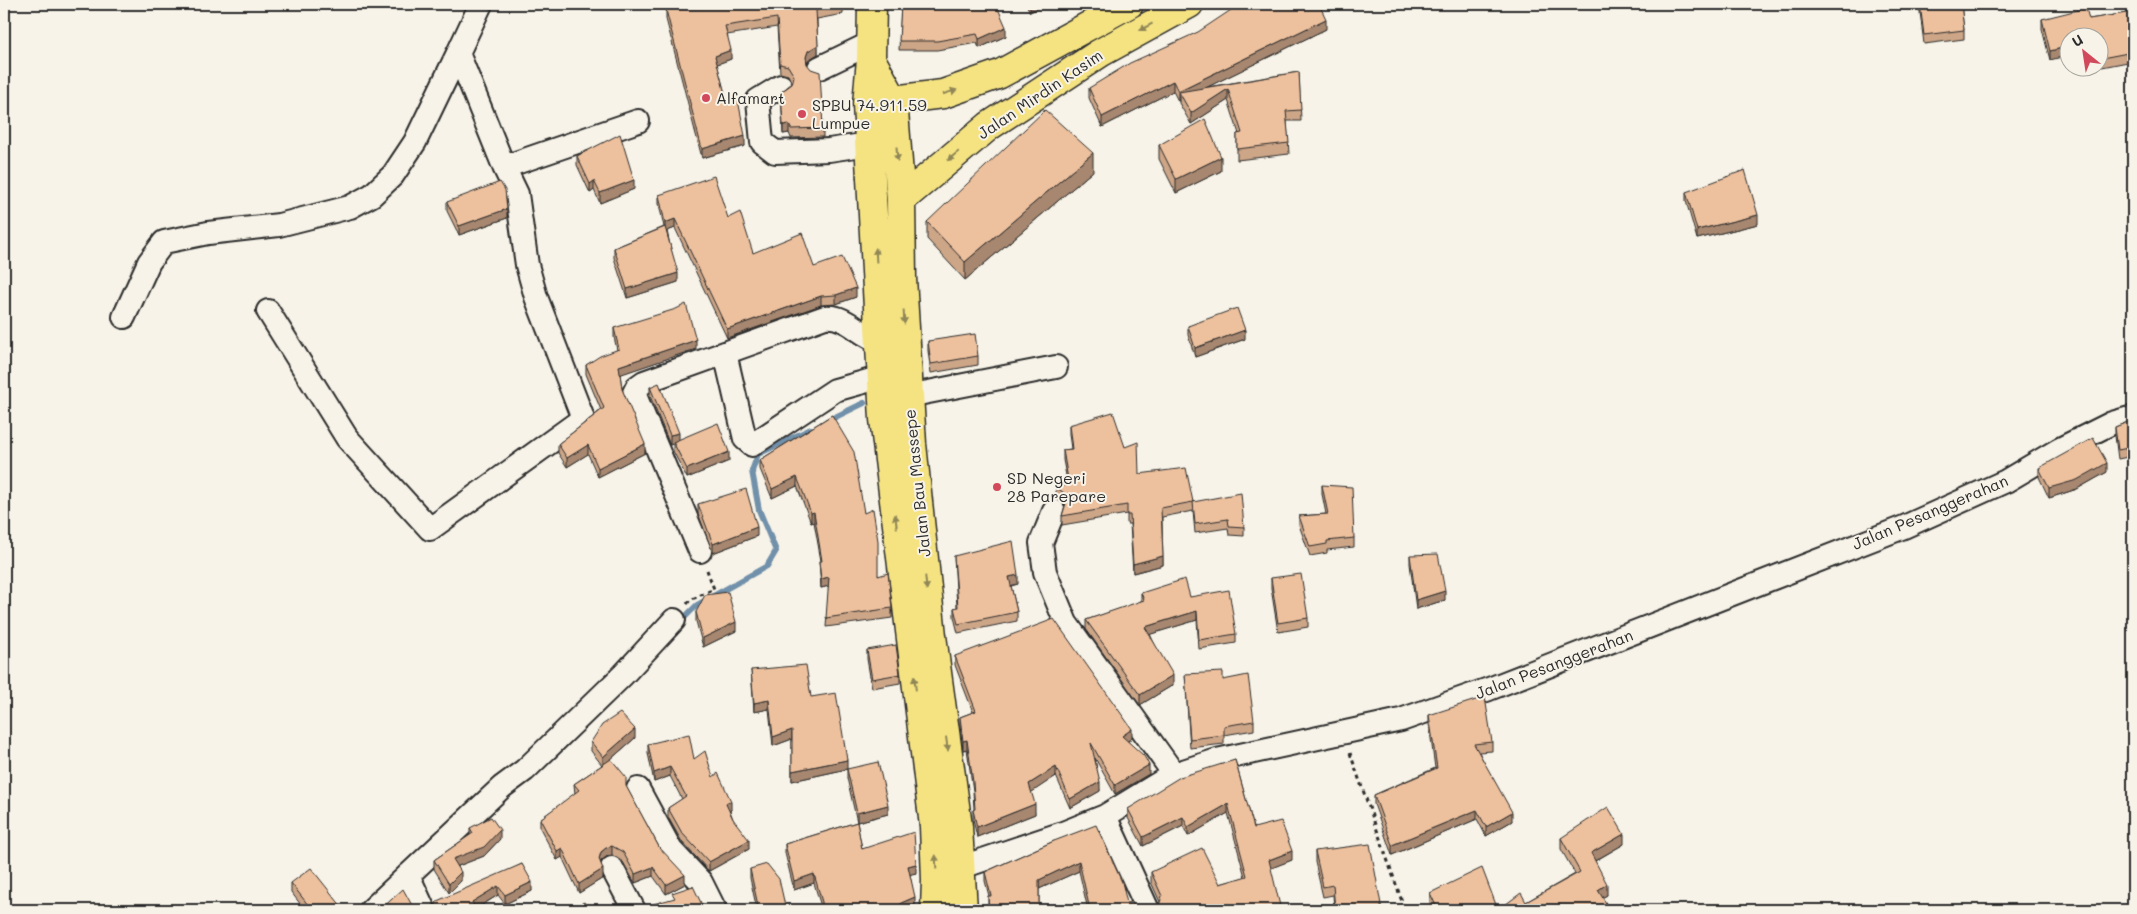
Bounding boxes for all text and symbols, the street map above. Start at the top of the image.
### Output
one-way arrow [1139,23,1154,31]
north arrow [2060,28,2110,78]
text: U [2068,30,2086,51]
street label: Jalan Mirdin Kasim [973,44,1106,143]
place label: Alfamart [716,87,785,108]
one-way arrow [942,87,957,95]
marker: Alfamart [700,92,712,104]
place label: SPBU 74.911.59 Lumpue [812,94,927,133]
marker: SPBU 74.911.59 Lumpue [796,108,808,120]
one-way arrow [893,146,901,162]
one-way arrow [947,150,960,161]
one-way arrow [871,247,879,263]
one-way arrow [901,309,909,325]
street label: Jalan Bau Massepe [898,408,935,558]
place label: SD Negeri 28 Parepare [1007,467,1106,506]
street label: Jalan Pesanggerahan [1849,469,2011,554]
marker: SD Negeri 28 Parepare [991,481,1003,493]
one-way arrow [891,513,899,529]
one-way arrow [923,575,931,591]
street label: Jalan Pesanggerahan [1472,624,1636,703]
one-way arrow [911,674,919,690]
one-way arrow [943,737,951,753]
one-way arrow [931,853,939,869]

